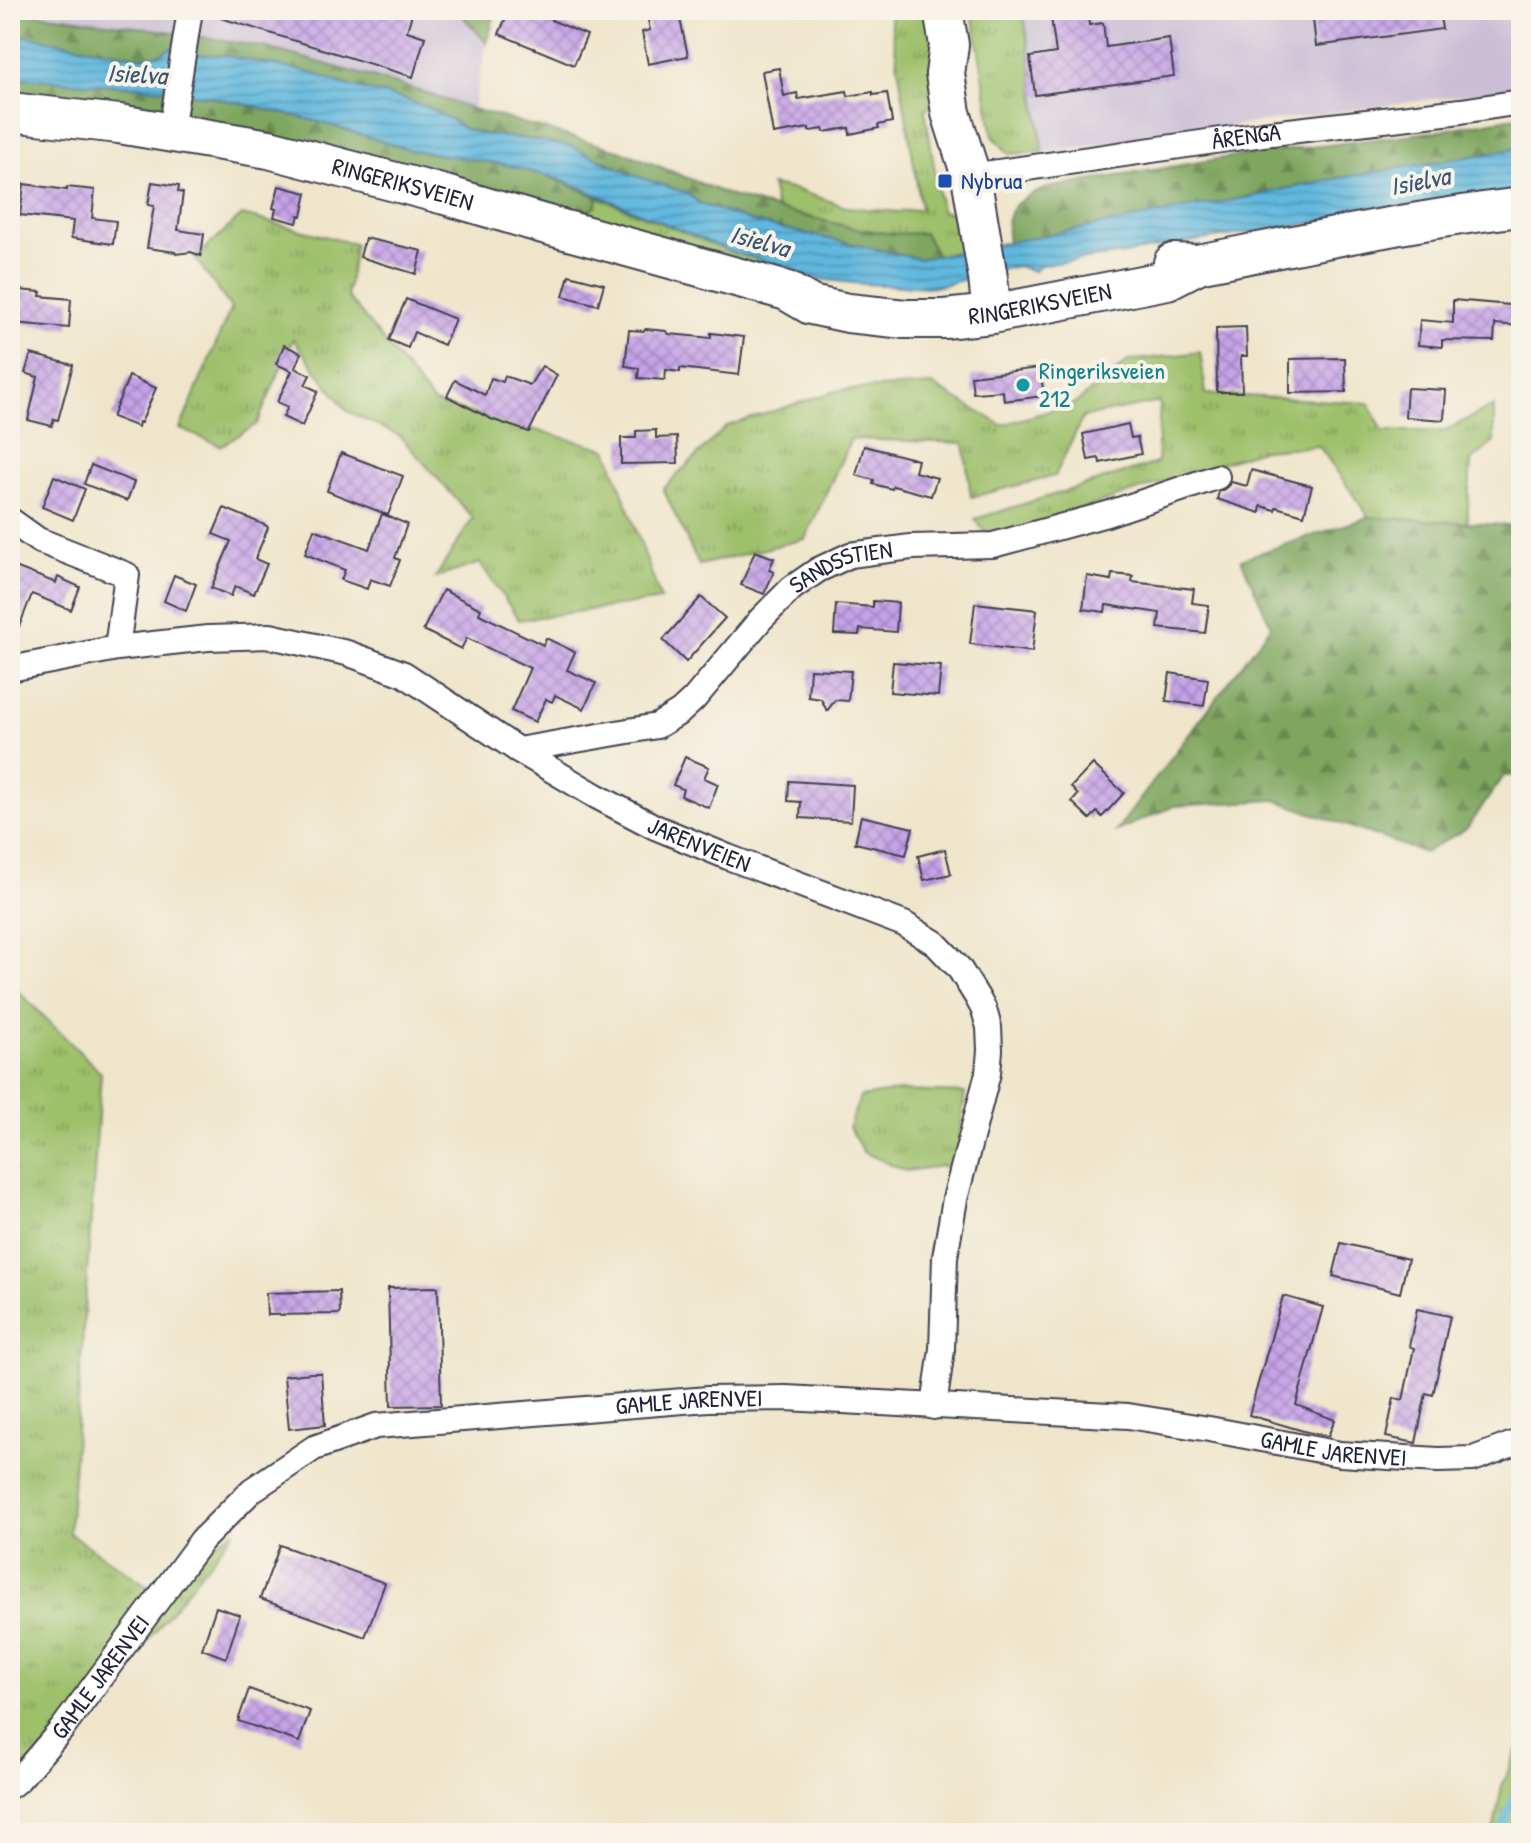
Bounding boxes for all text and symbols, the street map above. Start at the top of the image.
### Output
water label: Isielva [106,54,171,93]
street label: ÅRENGA [1209,115,1283,156]
street label: RINGERIKSVEIEN [329,149,477,218]
water label: Isielva [1387,157,1455,203]
place label: Nybrua [961,164,1022,196]
marker: Nybrua [936,172,954,190]
water label: Isielva [727,216,796,266]
street label: RINGERIKSVEIEN [967,274,1114,331]
place label: Ringeriksveien 212 [1039,354,1165,414]
marker: Ringeriksveien 212 [1014,376,1032,394]
street label: SANDSSTIEN [782,533,894,600]
street label: JARENVEIEN [642,809,755,879]
street label: GAMLE JARENVEI [614,1381,763,1421]
street label: GAMLE JARENVEI [1258,1422,1408,1473]
street label: GAMLE JARENVEI [43,1608,156,1746]

